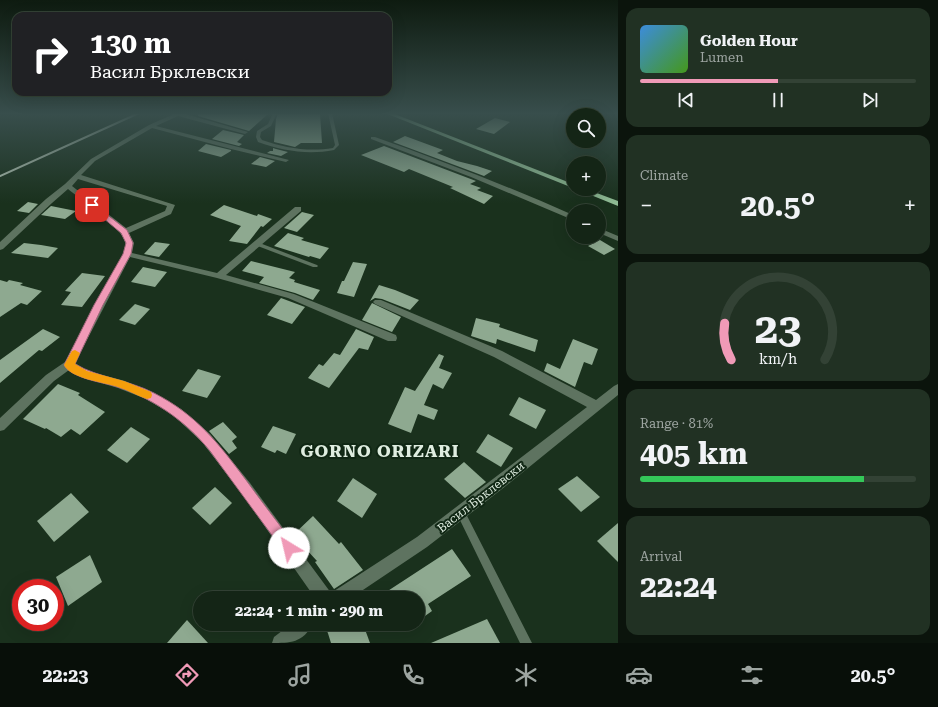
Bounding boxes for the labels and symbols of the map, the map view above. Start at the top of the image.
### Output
pin [75,188,109,222]
district label: GORNO ORIZARI [300,441,460,461]
street label: Васил Брклевски [435,459,527,535]
position arrow [268,527,310,569]
speed limit sign: 30 [12,579,64,631]

